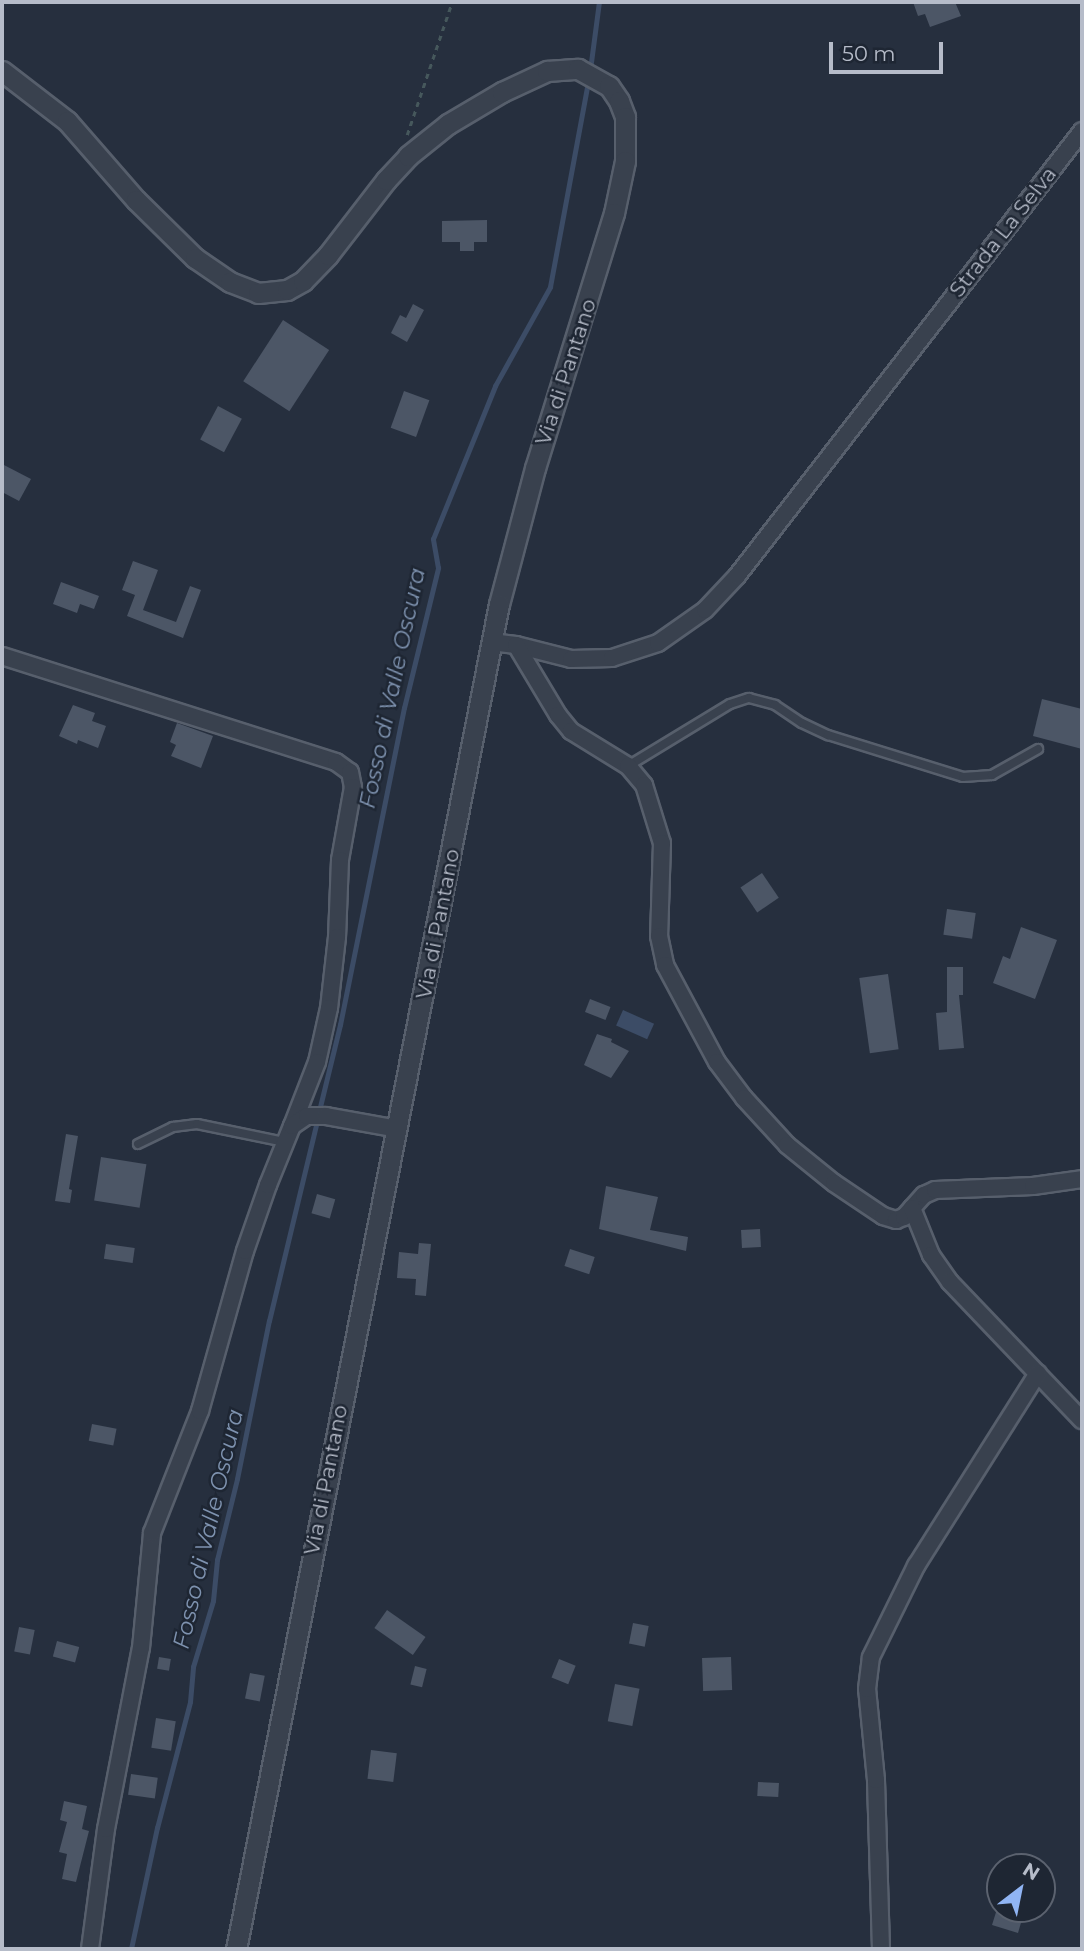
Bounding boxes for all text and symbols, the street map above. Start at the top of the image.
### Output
scale bar [832,28,946,72]
text: 50 m [842,41,896,66]
street label: Strada La Selva [944,162,1062,302]
street label: Via di Pantano [530,296,602,448]
water label: Fosso di Valle Oscura [353,565,431,811]
street label: Via di Pantano [411,847,465,1001]
street label: Via di Pantano [299,1403,353,1557]
water label: Fosso di Valle Oscura [167,1406,249,1652]
north arrow [986,1853,1056,1923]
text: N [1019,1858,1044,1885]

